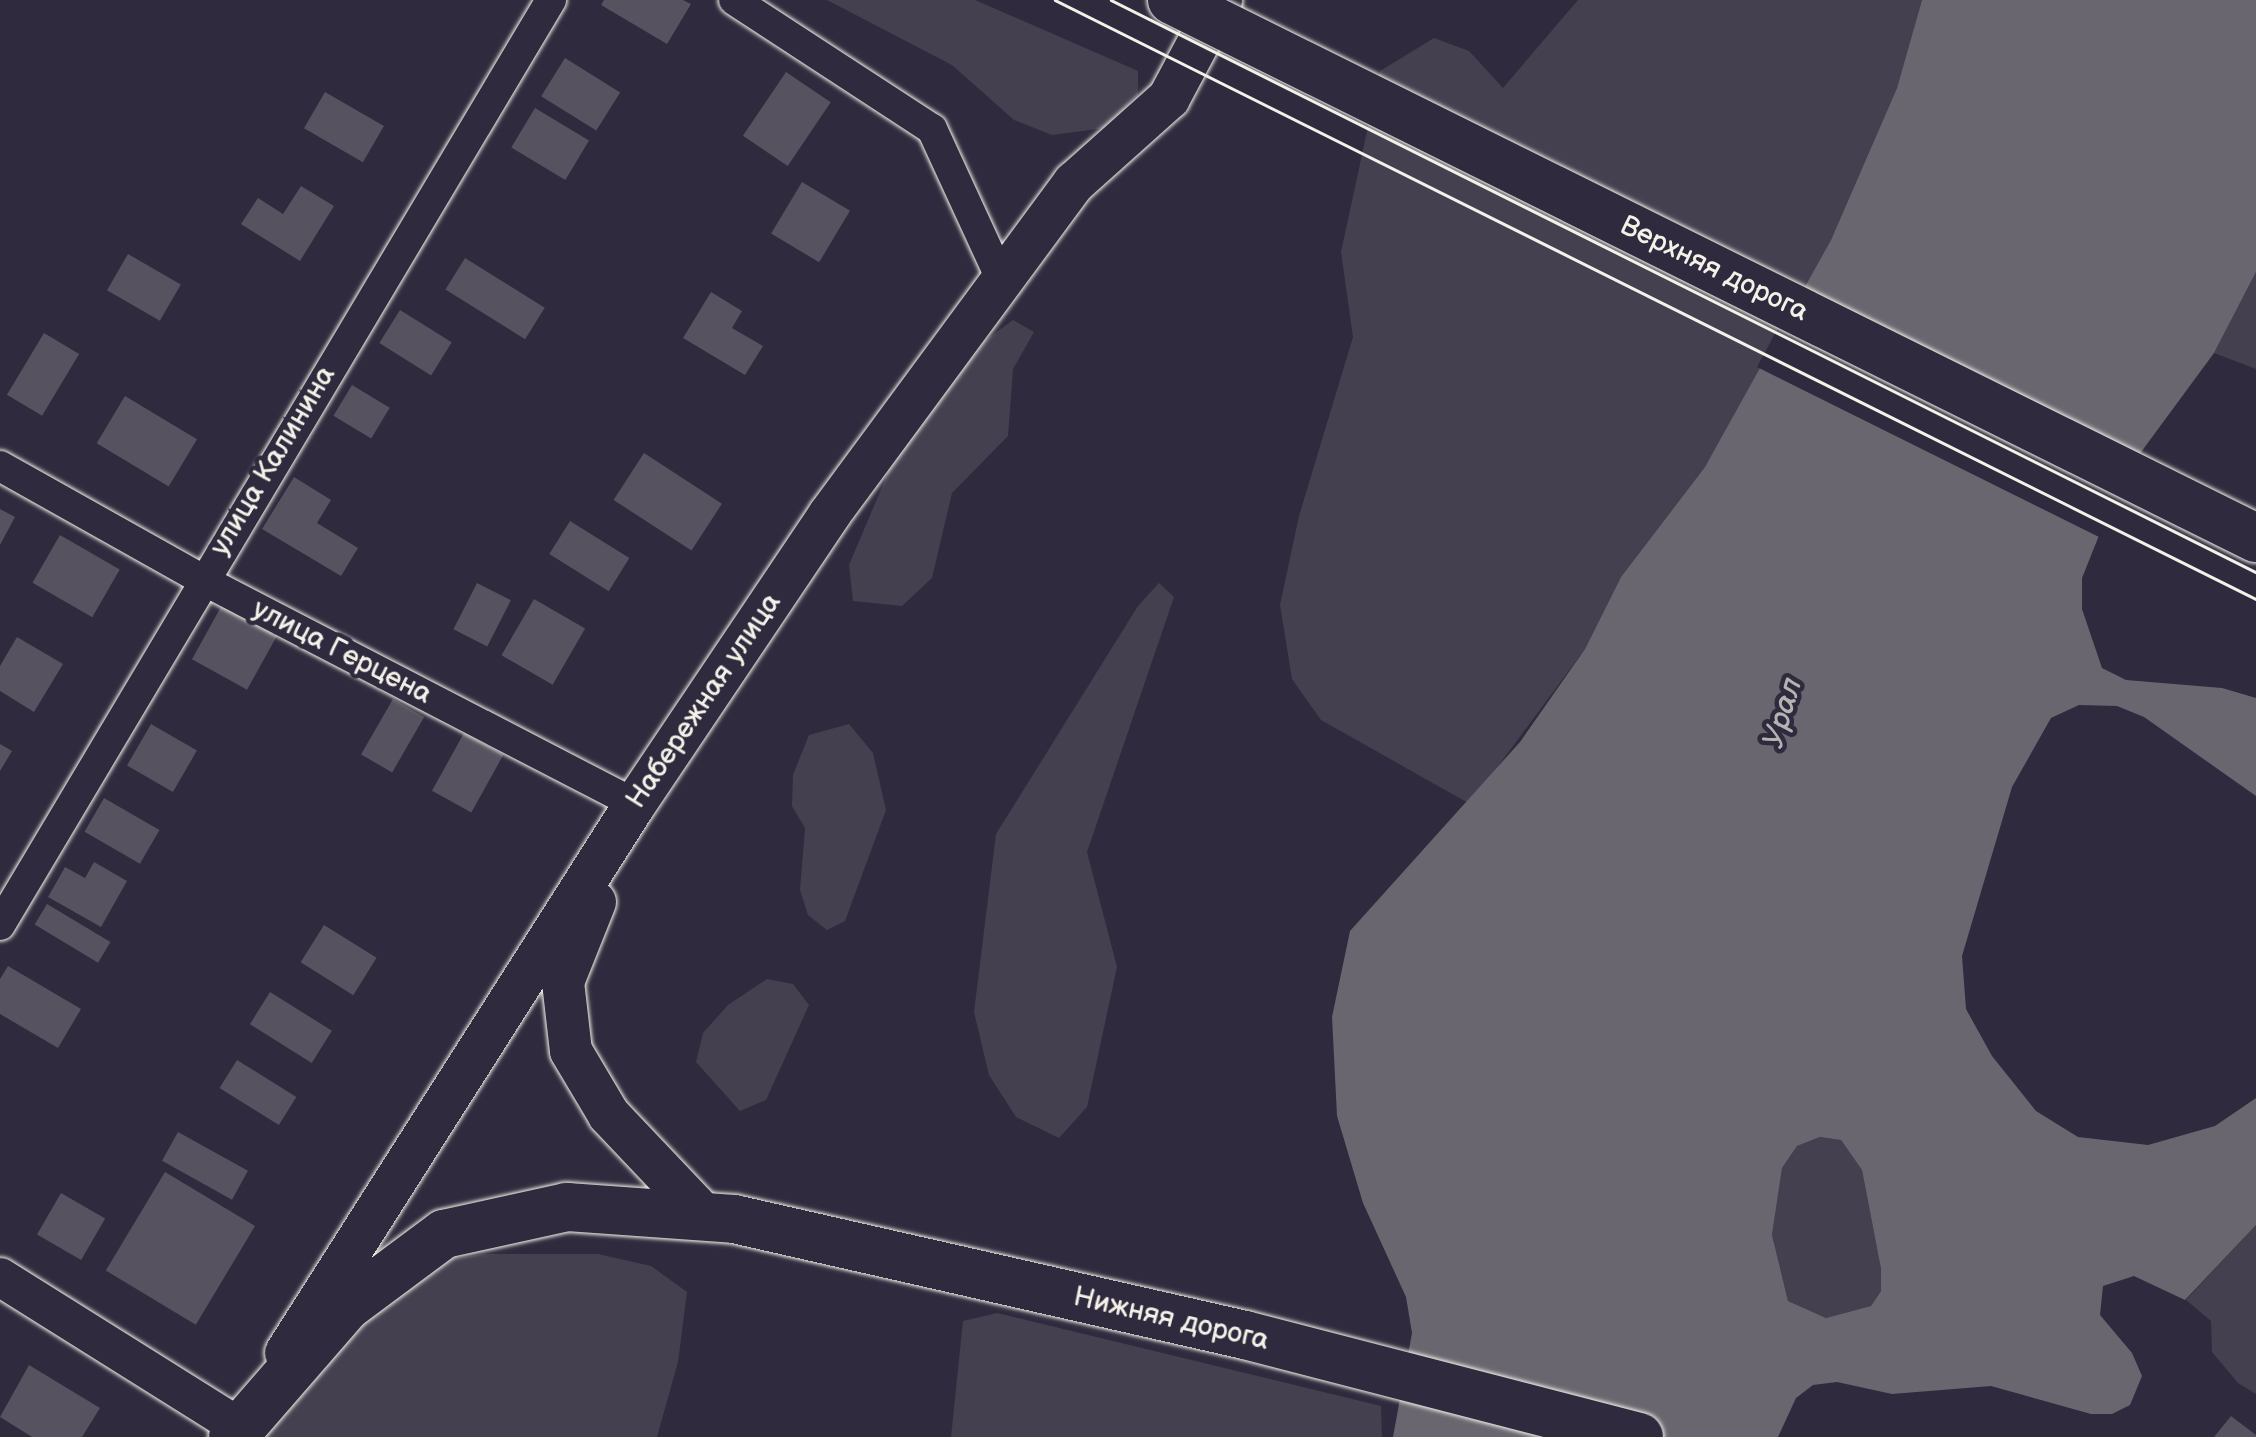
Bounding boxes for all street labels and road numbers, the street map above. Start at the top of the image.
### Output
street label: Верхняя дорога [1615,209,1813,329]
street label: улица Калинина [203,360,343,562]
street label: Набережная улица [620,587,788,815]
street label: улица Герцена [247,592,437,712]
street label: Нижняя дорога [1070,1280,1272,1358]

